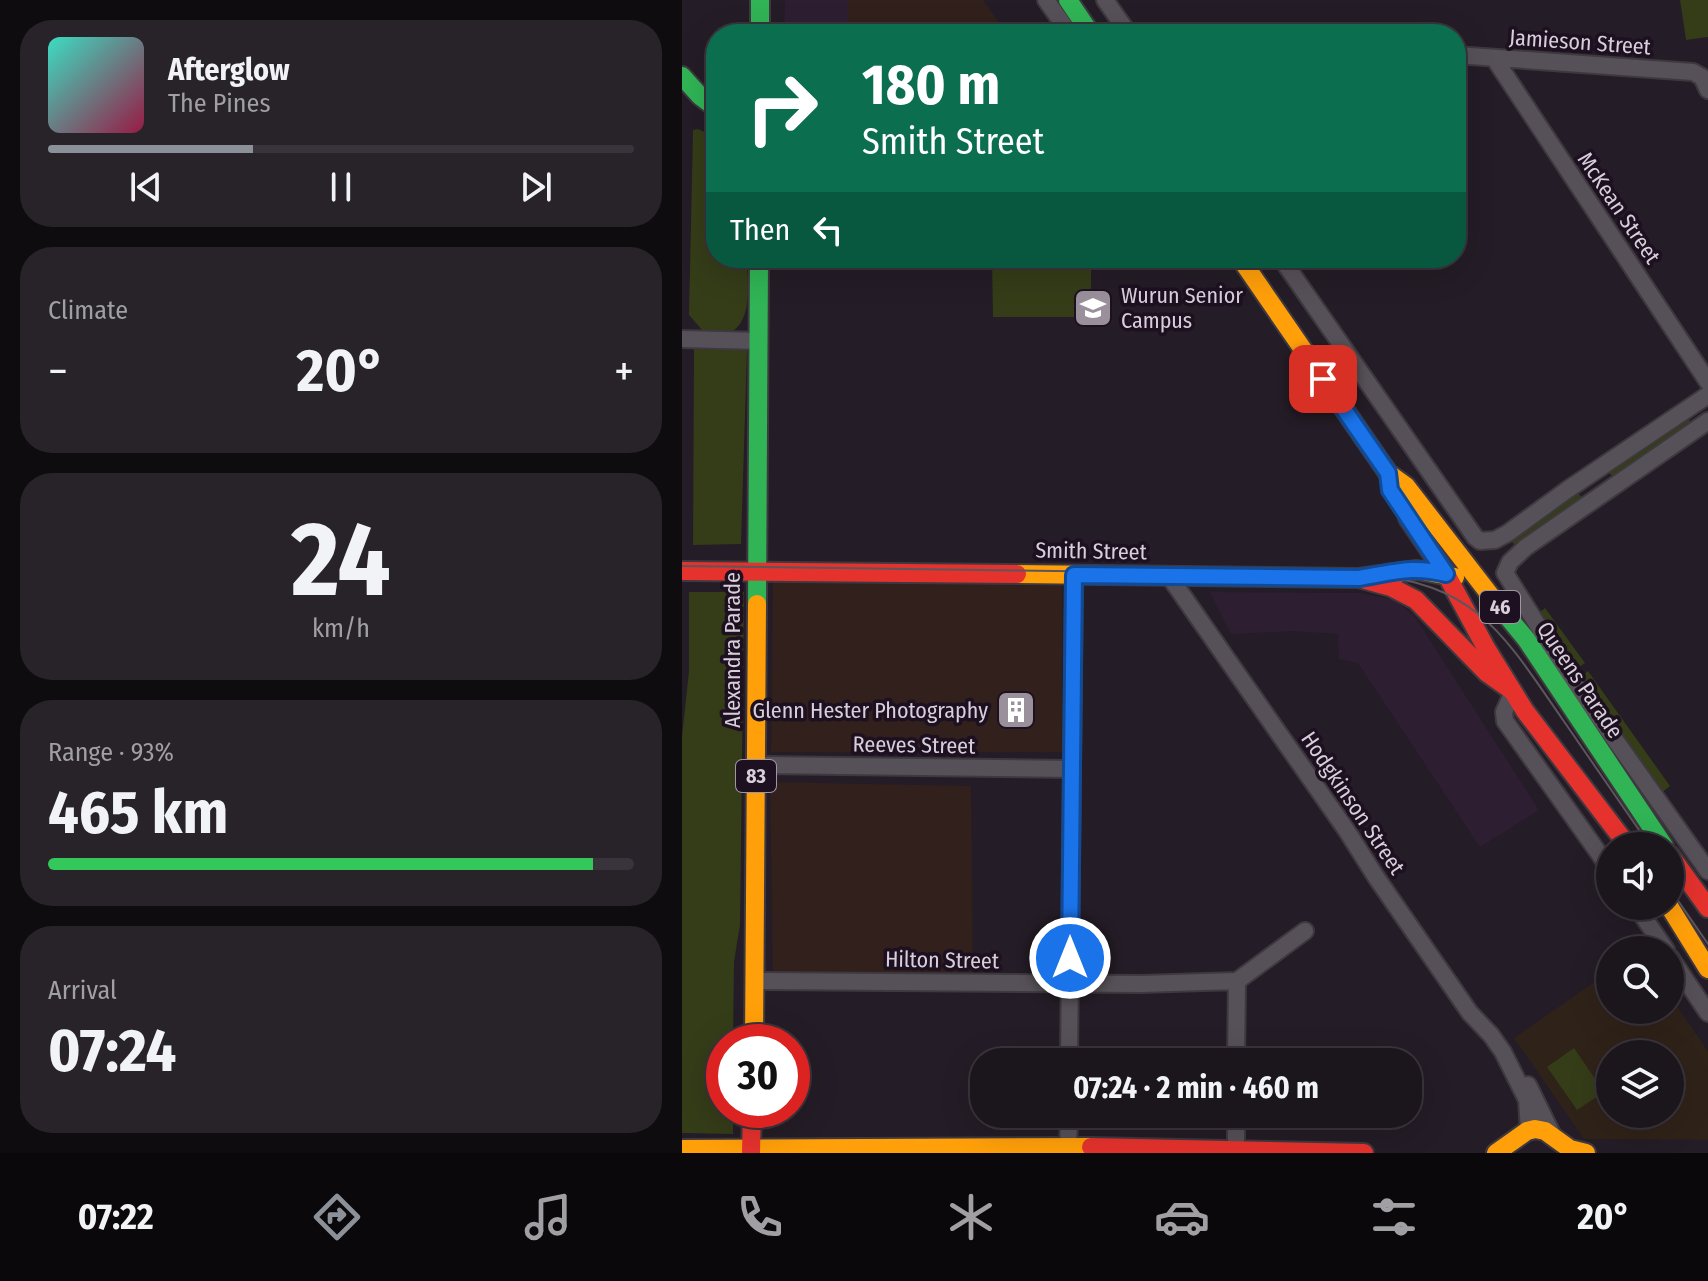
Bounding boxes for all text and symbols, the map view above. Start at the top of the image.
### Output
street label: Jamieson Street [1508,24,1653,60]
text: Afterglow [168,52,290,88]
text: 180 m [862,52,1000,119]
icon: right [730,56,834,160]
text: The Pines [168,88,271,119]
text: Smith Street [862,120,1044,164]
street label: McKean Street [1572,147,1667,270]
icon: previous [124,165,168,209]
icon: pause [319,165,363,209]
icon: next [514,165,558,209]
icon: left [806,208,850,252]
text: Then [730,212,790,248]
place label: Wurun Senior Campus [1121,282,1243,334]
school or university icon: Wurun Senior Campus [1072,287,1114,329]
text: Climate [48,295,128,326]
text: 20° [297,335,385,407]
text: − [48,345,68,398]
text: + [614,345,634,398]
pin [1289,345,1357,413]
icon: arrive [1301,357,1345,401]
text: 24 [291,498,391,623]
street label: Smith Street [1035,537,1148,565]
street label: Alexandra Parade [719,572,746,728]
road number: 46 [1480,591,1520,623]
text: km/h [312,613,370,644]
street label: Queens Parade [1531,617,1629,743]
building icon: Glenn Hester Photography [995,689,1037,731]
place label: Glenn Hester Photography [753,697,988,724]
street label: Hodgkinson Street [1295,727,1411,880]
street label: Reeves Street [853,730,976,760]
text: Range · 93% [48,737,174,768]
road number: 83 [736,760,776,792]
text: 465 km [48,777,228,849]
map controls [1596,832,1684,1128]
button: sound [1596,832,1684,920]
position arrow [1028,916,1112,1000]
button: search [1596,936,1684,1024]
street label: Hilton Street [885,946,1000,975]
text: Arrival [48,975,117,1006]
text: 07:24 [48,1015,176,1087]
speed limit sign: 30 [706,1024,810,1128]
button: layers [1596,1040,1684,1128]
text: 07:24 · 2 min · 460 m [1073,1070,1319,1106]
icon: directions [309,1189,365,1245]
icon: music [520,1189,576,1245]
icon: phone [732,1189,788,1245]
icon: climate [943,1189,999,1245]
icon: car [1154,1189,1210,1245]
icon: filters [1366,1189,1422,1245]
text: 07:22 [78,1195,154,1239]
text: 20° [1577,1195,1630,1239]

